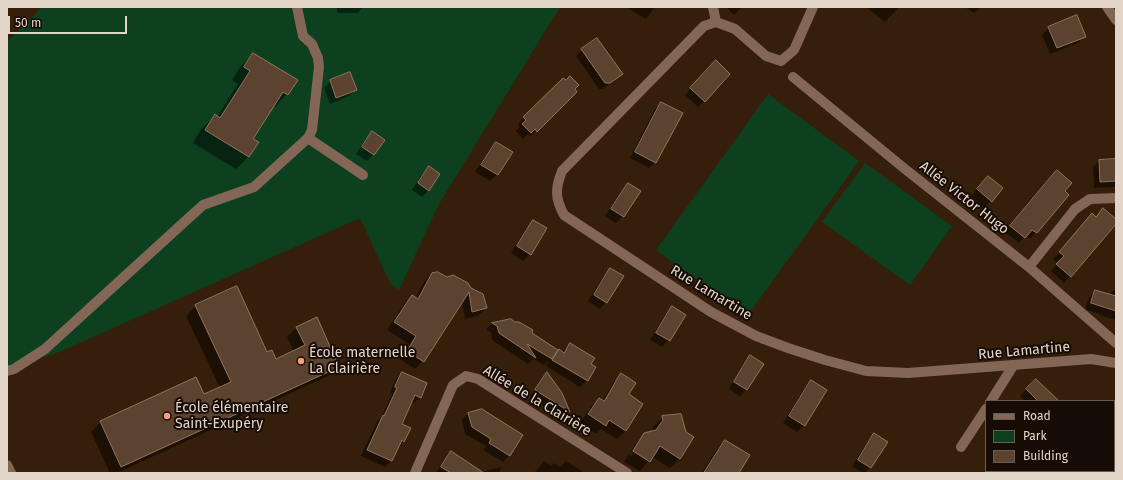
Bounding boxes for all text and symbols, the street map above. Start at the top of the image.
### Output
scale bar [10,8,129,34]
text: 50 m [15,16,41,30]
street label: Allée Victor Hugo [916,158,1012,238]
street label: Rue Lamartine [667,262,755,324]
street label: Rue Lamartine [977,339,1071,363]
place label: École maternelle La Clairière [309,345,415,378]
marker: École maternelle La Clairière [296,356,306,366]
street label: Allée de la Clairière [480,362,594,440]
place label: École élémentaire Saint-Exupéry [175,400,288,432]
legend [985,400,1115,472]
text: Road [1023,409,1051,423]
marker: École élémentaire Saint-Exupéry [162,411,172,421]
text: Park [1023,429,1047,443]
text: Building [1023,449,1068,463]

